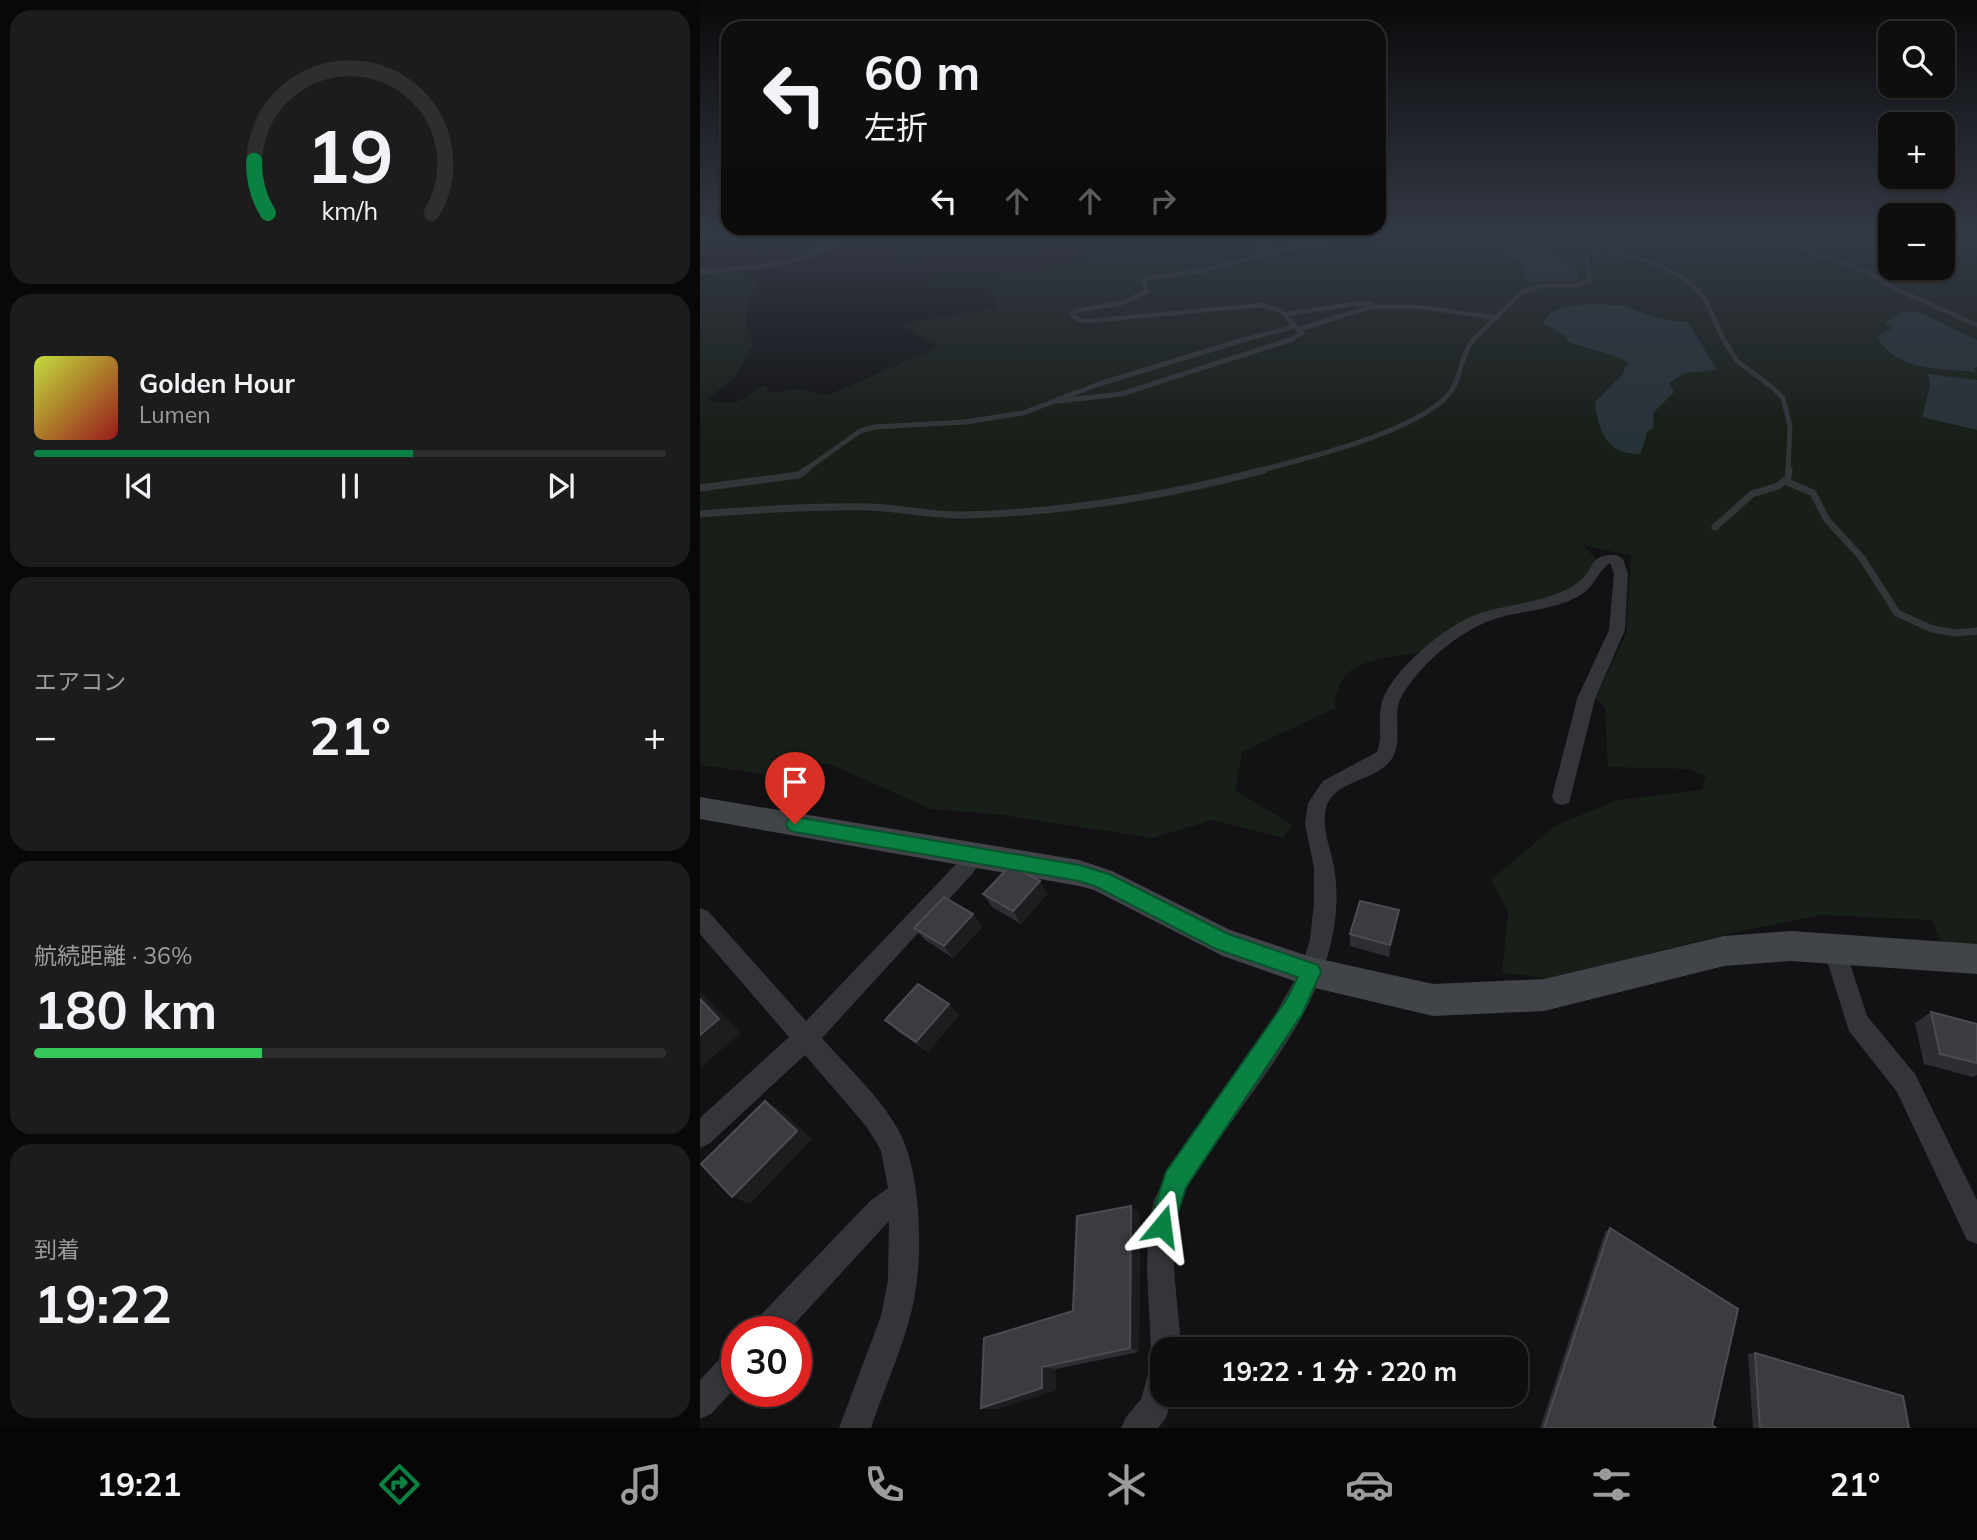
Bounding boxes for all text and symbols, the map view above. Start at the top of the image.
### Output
map controls [1878,21,1955,280]
button: search [1878,21,1955,98]
text: 60 m [864,41,980,102]
icon: left [749,49,840,140]
text: 左折 [864,107,928,147]
text: 19 [306,110,394,201]
button: + [1878,112,1955,189]
icon: left [925,182,963,220]
icon: ahead [998,182,1036,220]
icon: ahead [1071,182,1109,220]
icon: right [1144,182,1182,220]
text: km/h [322,195,378,226]
button: − [1878,203,1955,280]
text: Golden Hour [139,367,295,400]
text: Lumen [139,400,211,429]
icon: previous [120,467,158,505]
icon: pause [331,467,369,505]
icon: next [542,467,580,505]
text: エアコン [34,667,126,696]
text: 21° [309,703,391,768]
text: − [34,712,57,760]
text: + [643,712,666,760]
pin [765,752,825,824]
icon: arrive [776,763,814,801]
text: 航続距離 · 36% [34,941,192,970]
text: 180 km [34,977,217,1042]
position arrow [1125,1189,1199,1263]
text: 到着 [34,1235,80,1264]
text: 19:22 [34,1271,172,1336]
speed limit sign: 30 [721,1316,812,1407]
text: 19:22 · 1 分 · 220 m [1221,1355,1457,1388]
icon: directions [375,1460,424,1509]
icon: music [617,1460,666,1509]
icon: phone [860,1460,909,1509]
icon: climate [1102,1460,1151,1509]
icon: car [1345,1460,1394,1509]
icon: filters [1587,1460,1636,1509]
text: 19:21 [97,1464,181,1504]
text: 21° [1830,1464,1880,1504]

